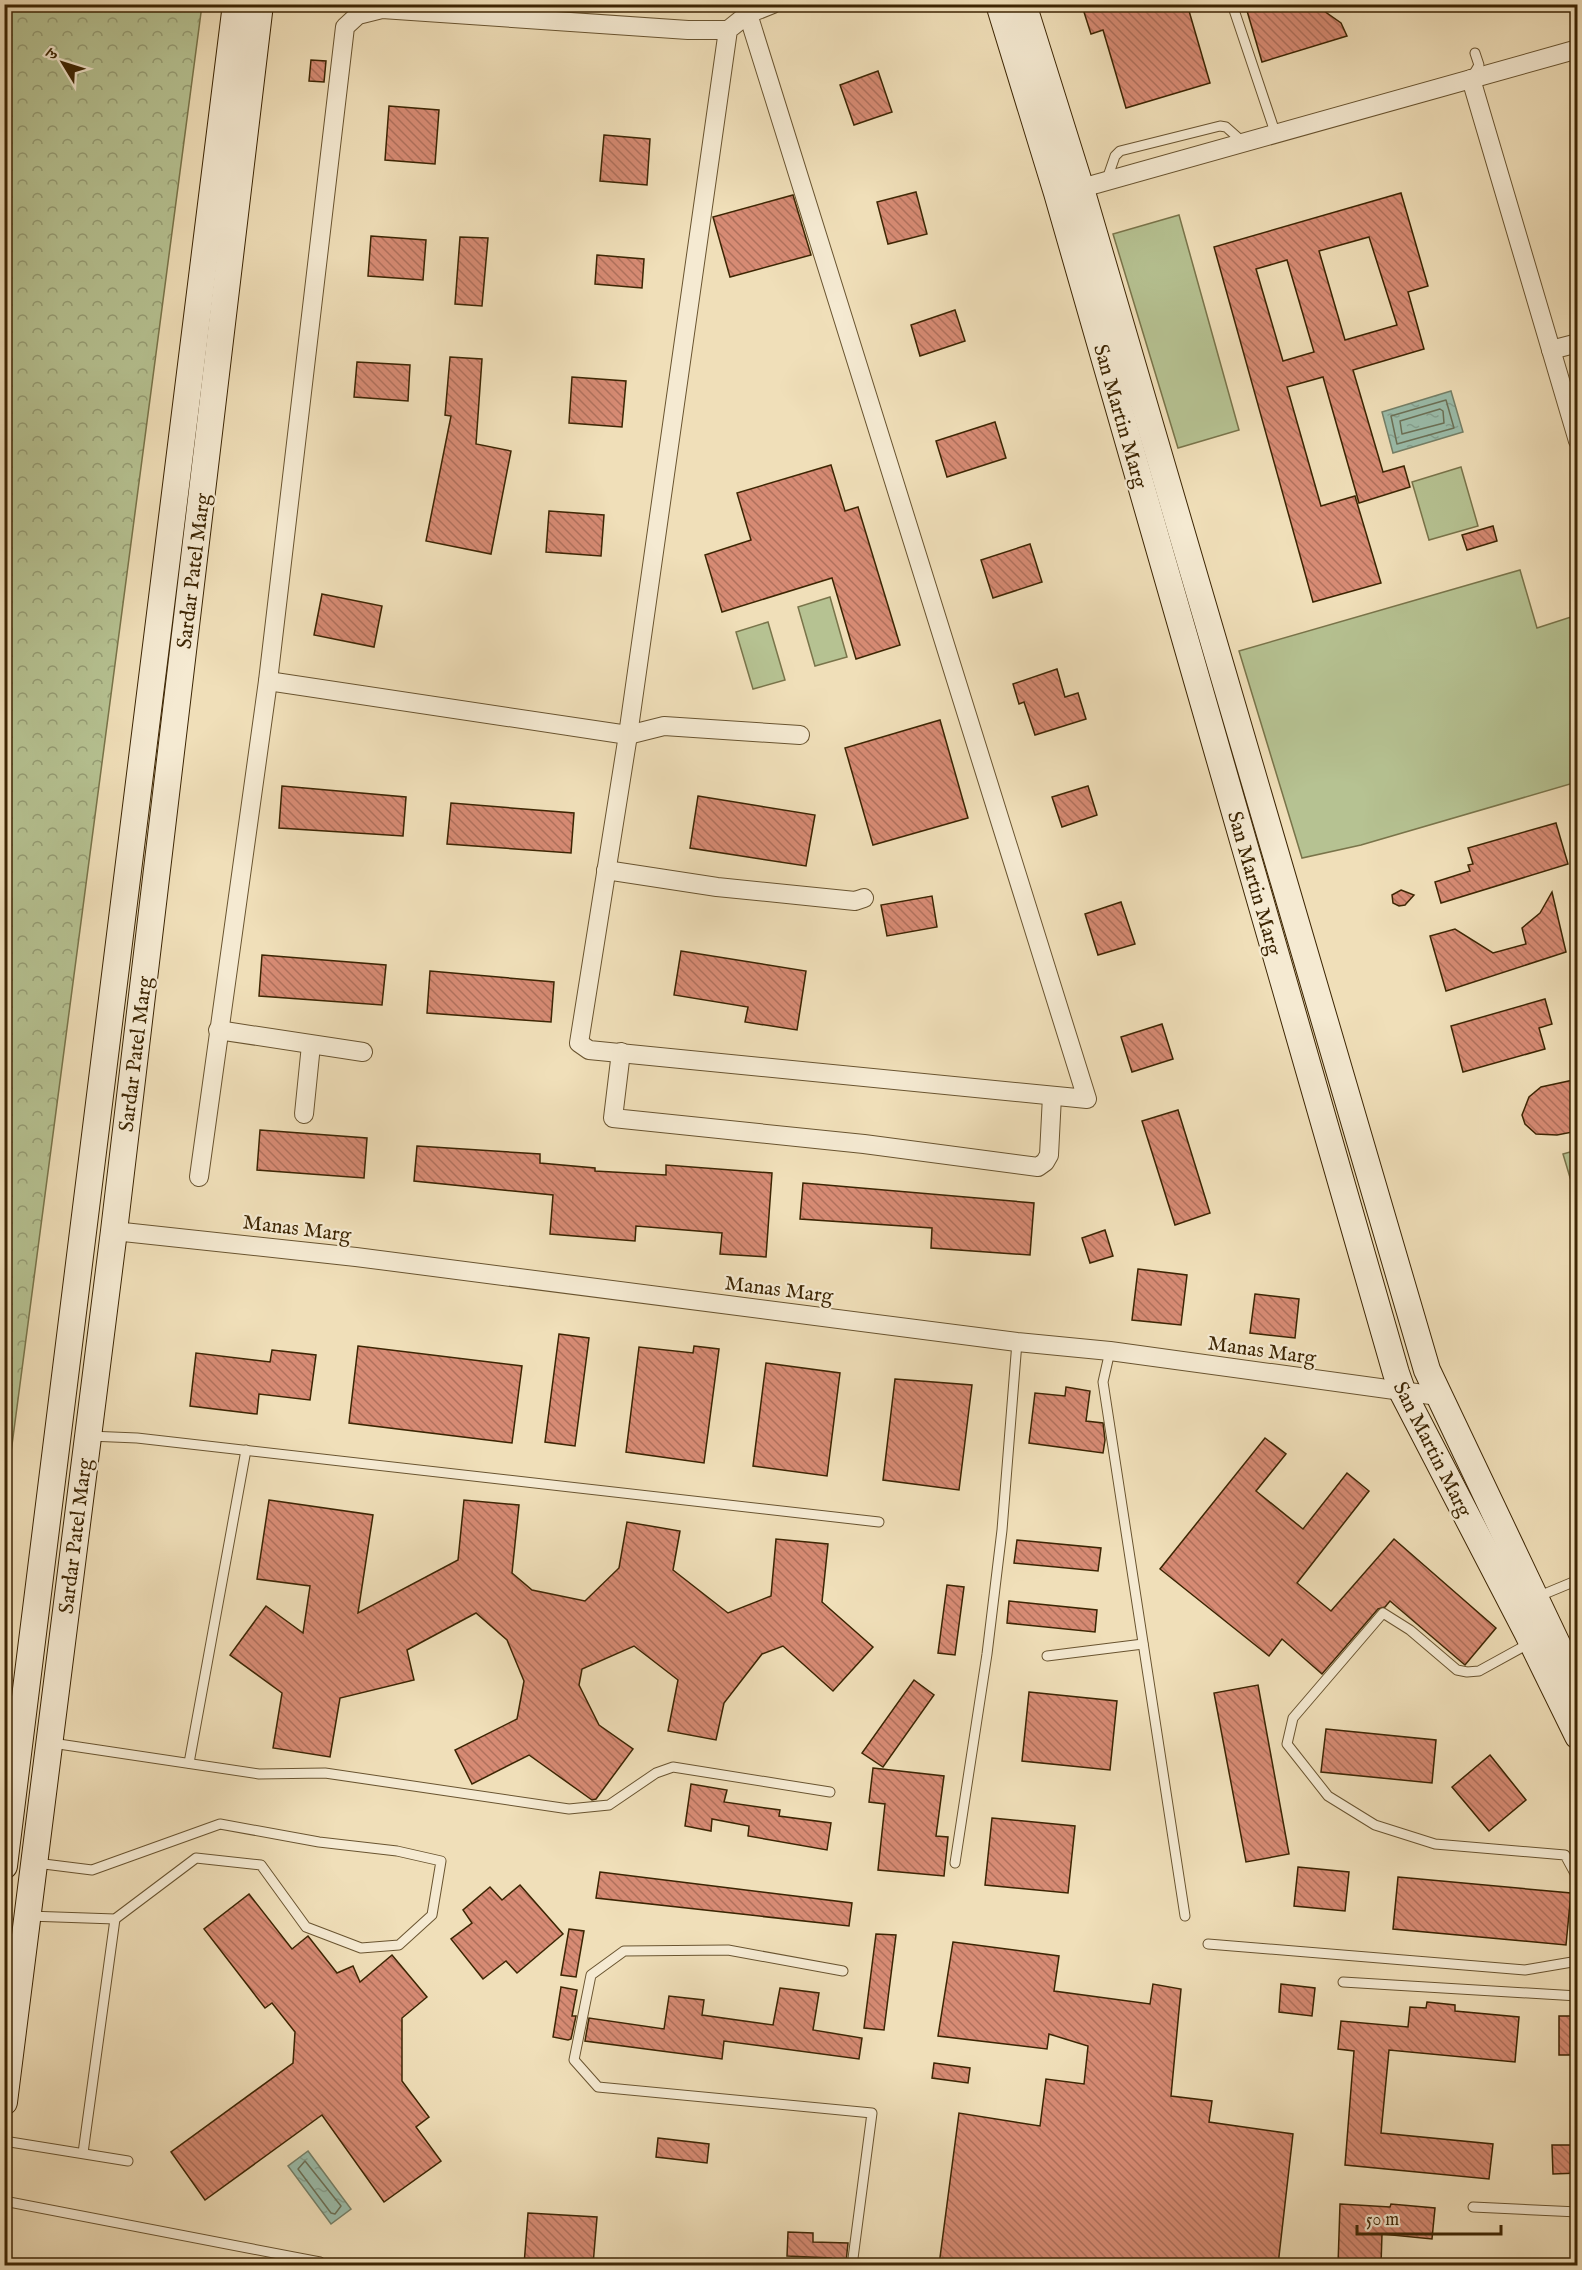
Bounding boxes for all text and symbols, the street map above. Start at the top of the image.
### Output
north arrow [33,33,93,93]
text: उ [42,44,64,65]
street label: San Martin Marg [1086,341,1153,492]
street label: Sardar Patel Marg [172,491,217,650]
street label: San Martin Marg [1220,808,1287,959]
street label: Sardar Patel Marg [114,974,159,1133]
street label: Manas Marg [241,1209,353,1250]
street label: Manas Marg [723,1270,835,1311]
street label: Manas Marg [1206,1331,1318,1373]
street label: San Martin Marg [1386,1377,1478,1523]
street label: Sardar Patel Marg [54,1456,99,1615]
scale bar [1357,2198,1501,2236]
text: 50 m [1366,2209,1399,2232]

